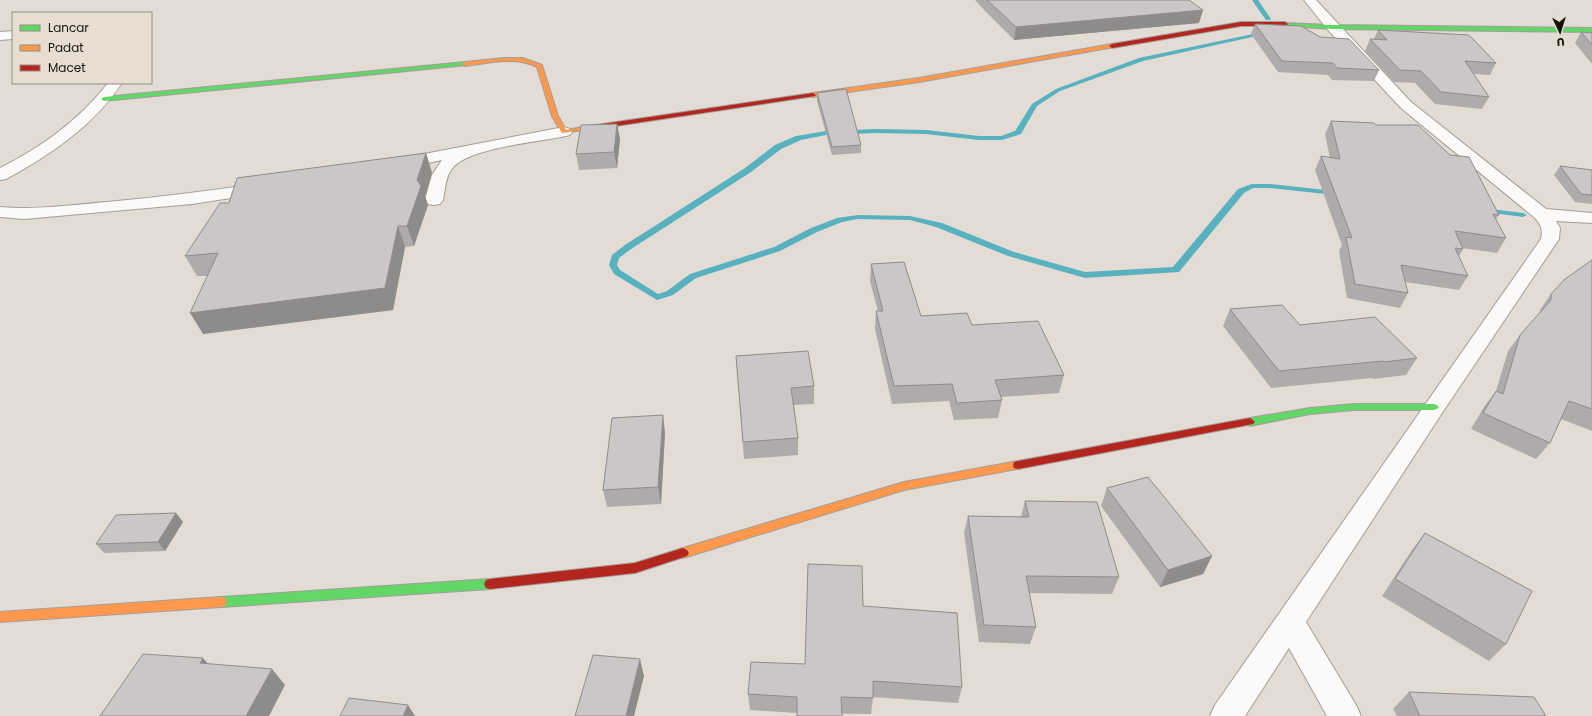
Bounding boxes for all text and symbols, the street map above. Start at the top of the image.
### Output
legend [12,12,152,84]
north arrow [1540,12,1580,52]
text: Lancar [48,19,89,36]
text: U [1556,34,1565,50]
text: Padat [48,39,84,56]
text: Macet [48,59,86,76]

